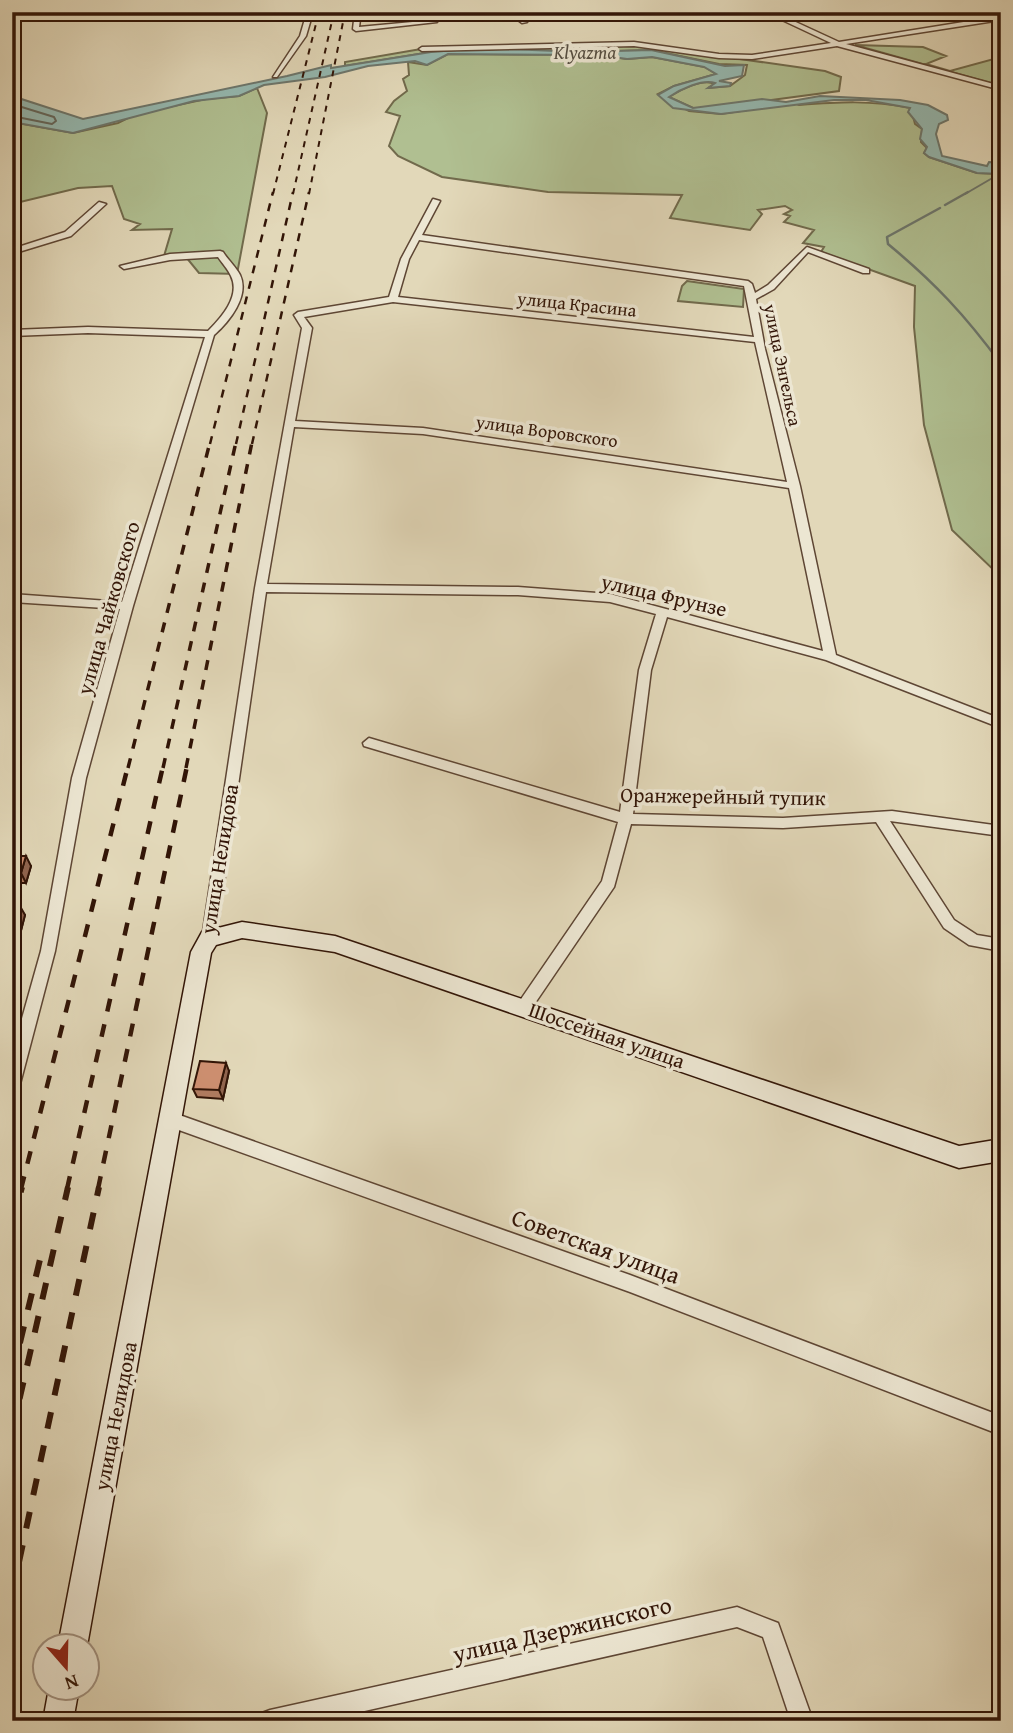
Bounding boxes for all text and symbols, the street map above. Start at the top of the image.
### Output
water label: Klyazma [553,38,616,66]
street label: улица Красина [515,284,638,324]
street label: улица Энгельса [757,300,809,429]
street label: улица Воровского [473,408,620,454]
street label: улица Чайковского [68,518,148,699]
street label: улица Фрунзе [597,565,730,625]
street label: Оранжерейный тупик [620,779,826,813]
street label: улица Нелидова [192,782,246,937]
street label: Шоссейная улица [525,994,689,1076]
street label: Советская улица [507,1199,686,1293]
street label: улица Нелидова [85,1339,145,1494]
street label: улица Дзержинского [448,1587,675,1671]
north arrow [32,1632,102,1702]
text: N [61,1668,83,1698]

